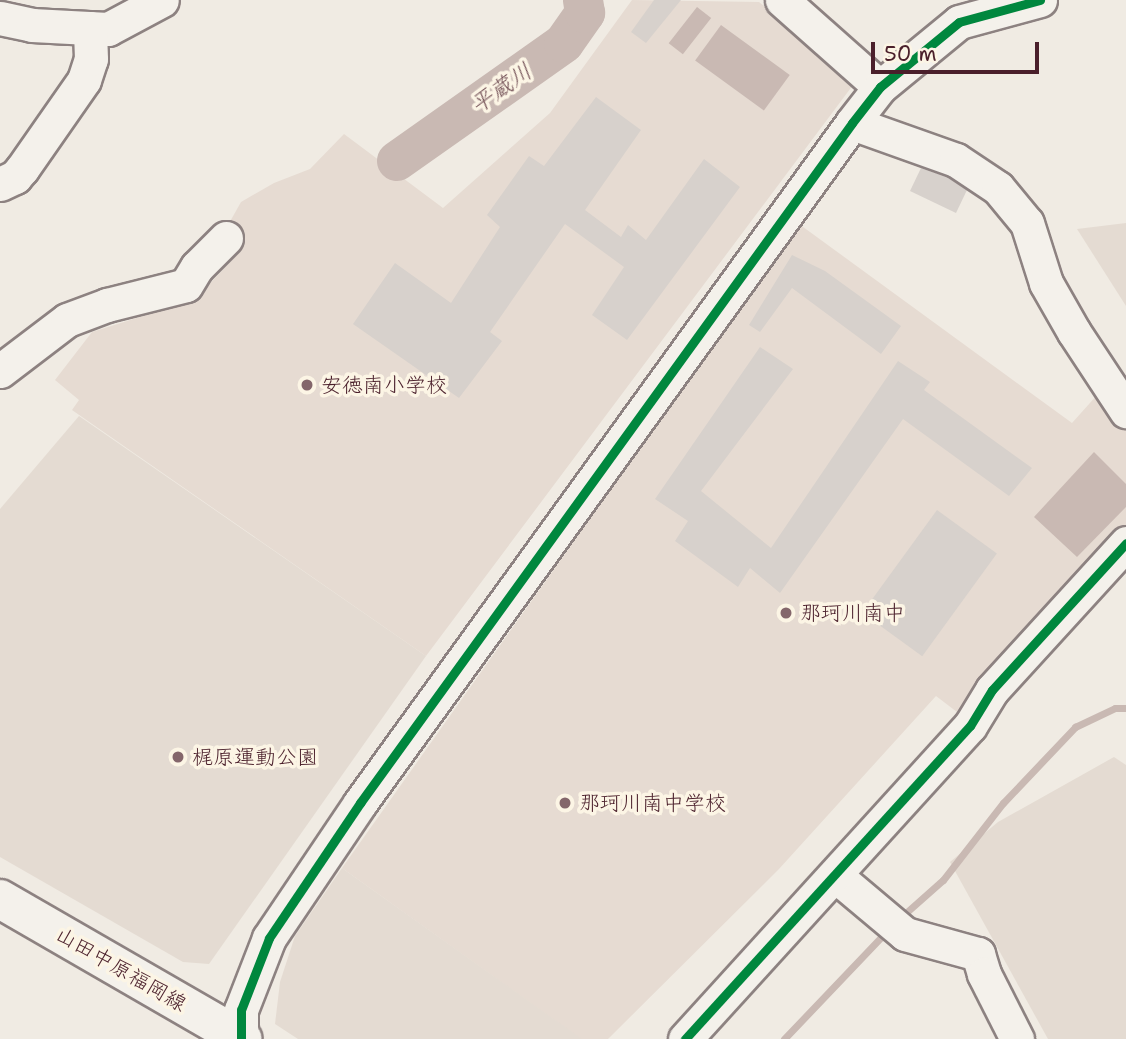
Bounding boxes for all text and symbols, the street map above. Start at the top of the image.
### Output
scale bar [874,28,1042,72]
text: 50 m [884,40,937,68]
water label: 平蔵川 [465,57,537,119]
place label: 安徳南小学校 [321,372,447,398]
marker: 安徳南小学校 [299,377,315,393]
place label: 那珂川南中 [800,600,905,626]
marker: 那珂川南中 [778,605,794,621]
place label: 梶原運動公園 [192,744,318,770]
marker: 梶原運動公園 [170,749,186,765]
place label: 那珂川南中学校 [579,790,726,816]
marker: 那珂川南中学校 [557,795,573,811]
street label: 山田中原福岡線 [51,921,191,1017]

